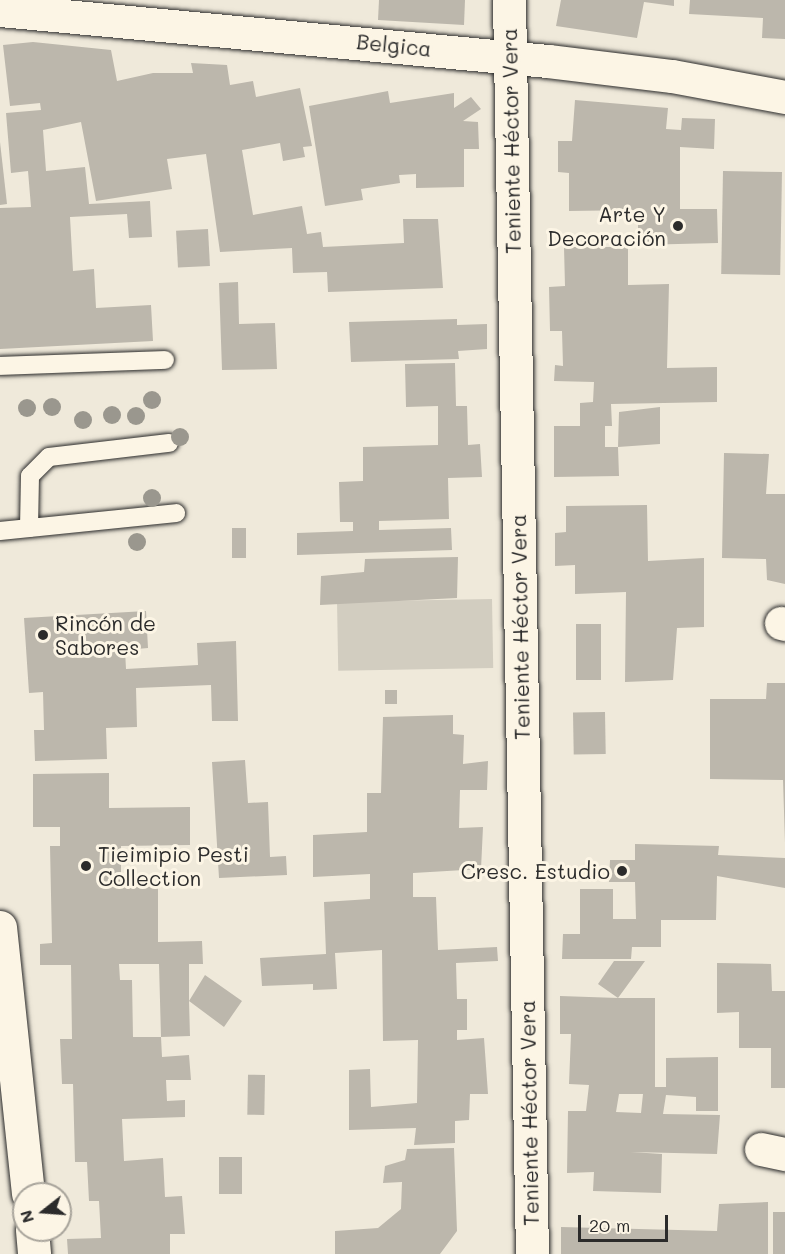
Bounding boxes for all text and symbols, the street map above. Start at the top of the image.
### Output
street label: Teniente Héctor Vera [496,28,526,254]
street label: Belgica [355,29,433,61]
place label: Arte Y Decoración [547,201,666,251]
marker: Arte Y Decoración [671,219,685,233]
street label: Teniente Héctor Vera [505,514,535,740]
place label: Rincón de Sabores [55,610,156,660]
marker: Rincón de Sabores [36,628,50,642]
place label: Tieimipio Pesti Collection [98,841,249,891]
place label: Cresc. Estudio [461,858,610,884]
marker: Tieimipio Pesti Collection [79,859,93,873]
marker: Cresc. Estudio [615,864,629,878]
street label: Teniente Héctor Vera [514,1000,544,1226]
north arrow [12,1182,72,1242]
scale bar [581,1203,671,1241]
text: N [14,1208,38,1226]
text: 20 m [589,1213,630,1237]

